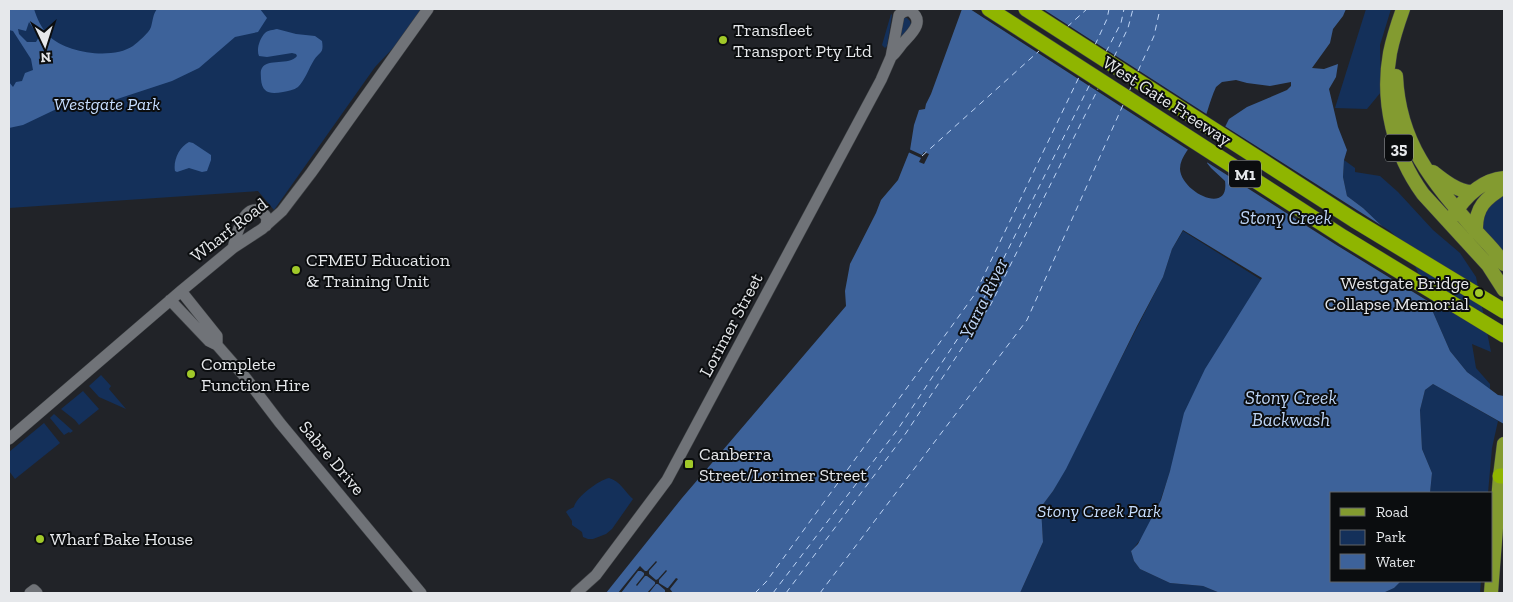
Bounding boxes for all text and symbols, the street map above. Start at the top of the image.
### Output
place label: Transfleet Transport Pty Ltd [733,19,872,62]
north arrow [20,20,70,70]
marker: Transfleet Transport Pty Ltd [717,34,729,46]
text: N [40,49,52,66]
street label: West Gate Freeway [1098,51,1236,151]
park label: Westgate Park [54,93,160,115]
road number: 35 [1385,134,1413,162]
road number: M1 [1229,160,1261,188]
street label: Wharf Road [186,193,272,267]
water label: Stony Creek [1240,206,1332,229]
place label: CFMEU Education & Training Unit [306,249,451,292]
water label: Yarra River [954,254,1013,342]
marker: CFMEU Education & Training Unit [290,264,302,276]
street label: Lorimer Street [694,269,768,381]
place label: Westgate Bridge Collapse Memorial [1325,272,1469,315]
marker: Westgate Bridge Collapse Memorial [1473,287,1485,299]
place label: Complete Function Hire [201,353,310,396]
marker: Complete Function Hire [185,368,197,380]
water label: Stony Creek Backwash [1245,386,1337,431]
street label: Sabre Drive [295,416,369,500]
place label: Canberra Street/Lorimer Street [699,443,867,486]
marker: Canberra Street/Lorimer Street [683,458,695,470]
legend [1330,492,1493,582]
park label: Stony Creek Park [1037,500,1161,522]
text: Road [1376,503,1409,521]
place label: Wharf Bake House [50,528,193,550]
text: Park [1376,528,1406,546]
marker: Wharf Bake House [34,533,46,545]
text: Water [1376,553,1416,571]

